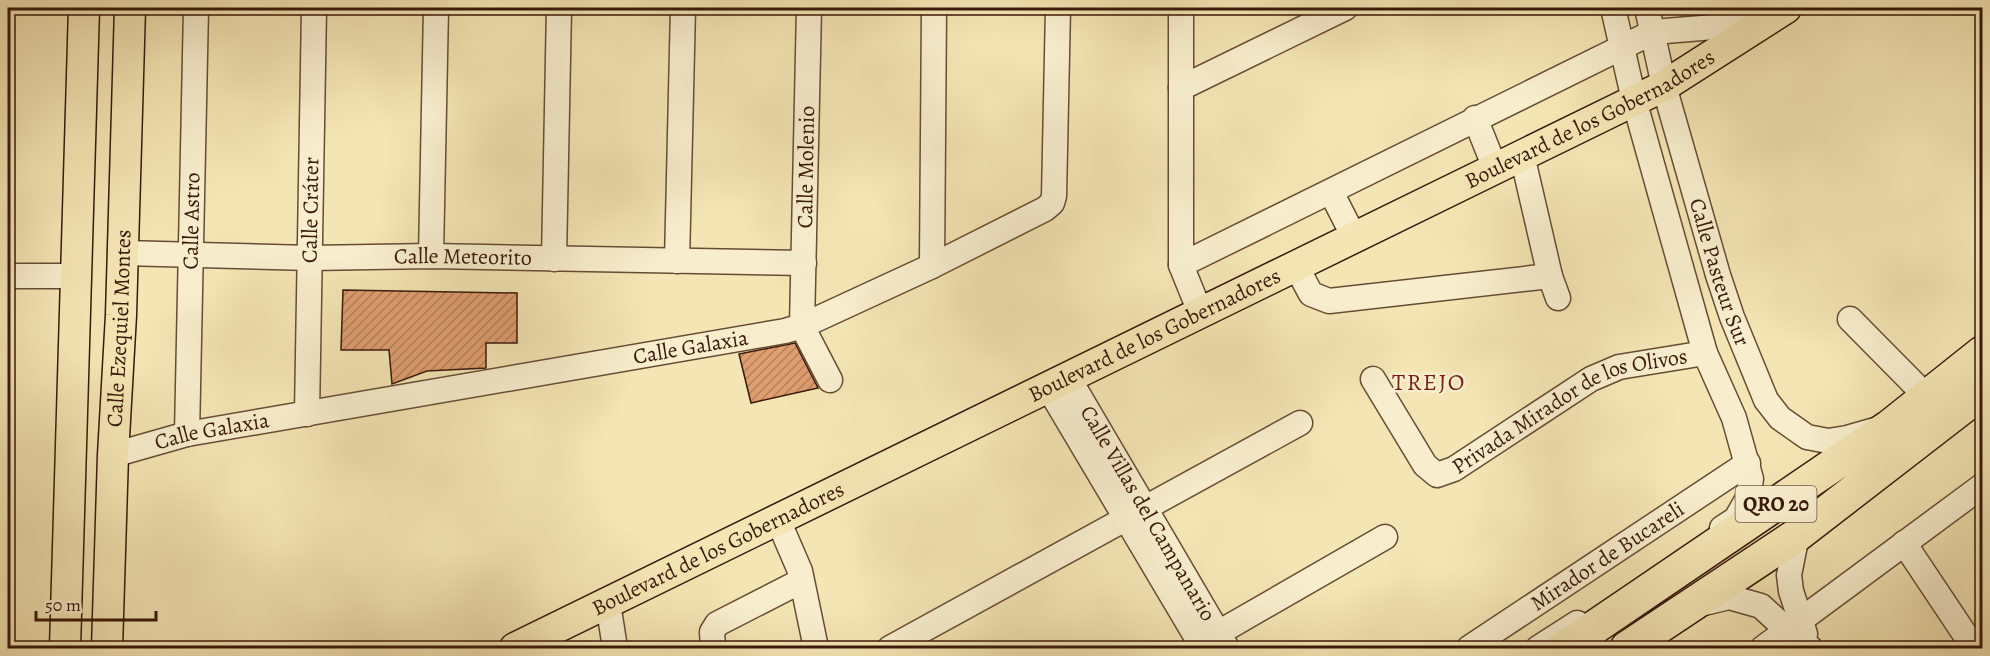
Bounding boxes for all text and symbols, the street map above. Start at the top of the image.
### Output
street label: Boulevard de los Gobernadores [1460,42,1721,196]
street label: Calle Molenio [790,105,822,229]
street label: Calle Cráter [295,157,326,263]
street label: Calle Astro [175,172,208,270]
street label: Calle Pasteur Sur [1682,195,1757,351]
street label: Calle Ezequiel Montes [100,229,139,428]
street label: Calle Meteorito [394,241,532,273]
street label: Boulevard de los Gobernadores [1023,261,1286,410]
street label: Calle Galaxia [631,322,751,372]
street label: Privada Mirador de los Olivos [1446,341,1690,481]
district label: TREJO [1392,366,1466,398]
street label: Calle Villas del Campanario [1073,400,1223,627]
street label: Calle Galaxia [151,405,272,457]
street label: Boulevard de los Gobernadores [587,474,849,623]
road number: QRO 20 [1736,486,1816,522]
street label: Mirador de Bucareli [1525,494,1690,618]
scale bar [36,584,156,622]
text: 50 m [45,593,81,617]

